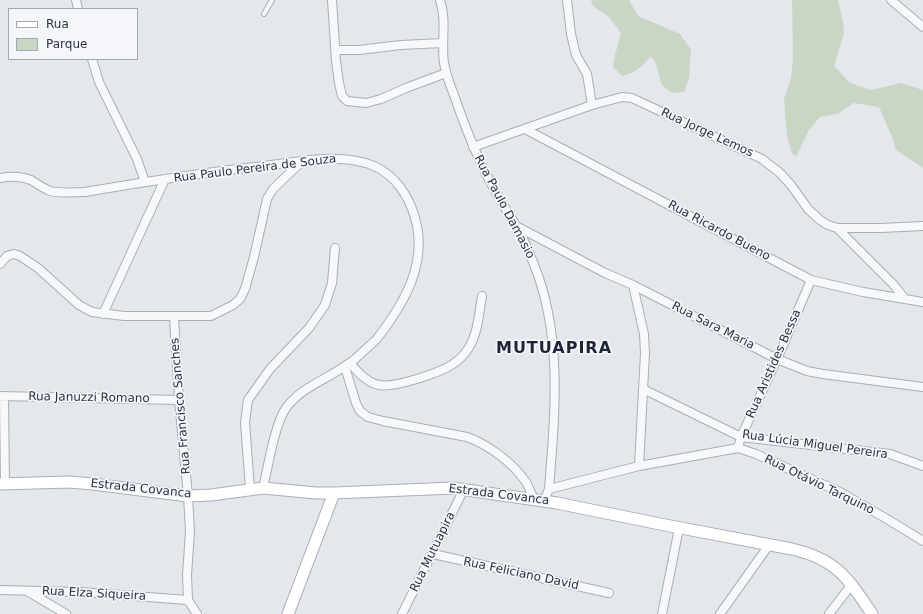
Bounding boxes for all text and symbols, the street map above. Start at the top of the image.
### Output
legend [8,8,138,60]
text: Rua [46,17,69,31]
text: Parque [46,37,87,51]
street label: Rua Jorge Lemos [659,105,755,161]
street label: Rua Paulo Pereira de Souza [173,152,337,186]
street label: Rua Paulo Damasio [471,153,537,261]
street label: Rua Ricardo Bueno [665,198,773,264]
street label: Rua Sara Maria [669,299,757,353]
street label: Rua Aristides Bessa [743,307,805,421]
street label: Rua Francisco Sanches [168,337,194,475]
district label: MUTUAPIRA [496,339,612,359]
street label: Rua Januzzi Romano [28,390,150,406]
street label: Rua Lúcia Miguel Pereira [741,428,889,462]
street label: Rua Otávio Tarquino [762,452,876,518]
street label: Estrada Covanca [90,477,192,501]
street label: Estrada Covanca [448,482,550,508]
street label: Rua Mutuapira [407,510,459,594]
street label: Rua Feliciano David [462,555,580,593]
street label: Rua Elza Siqueira [42,584,146,604]

